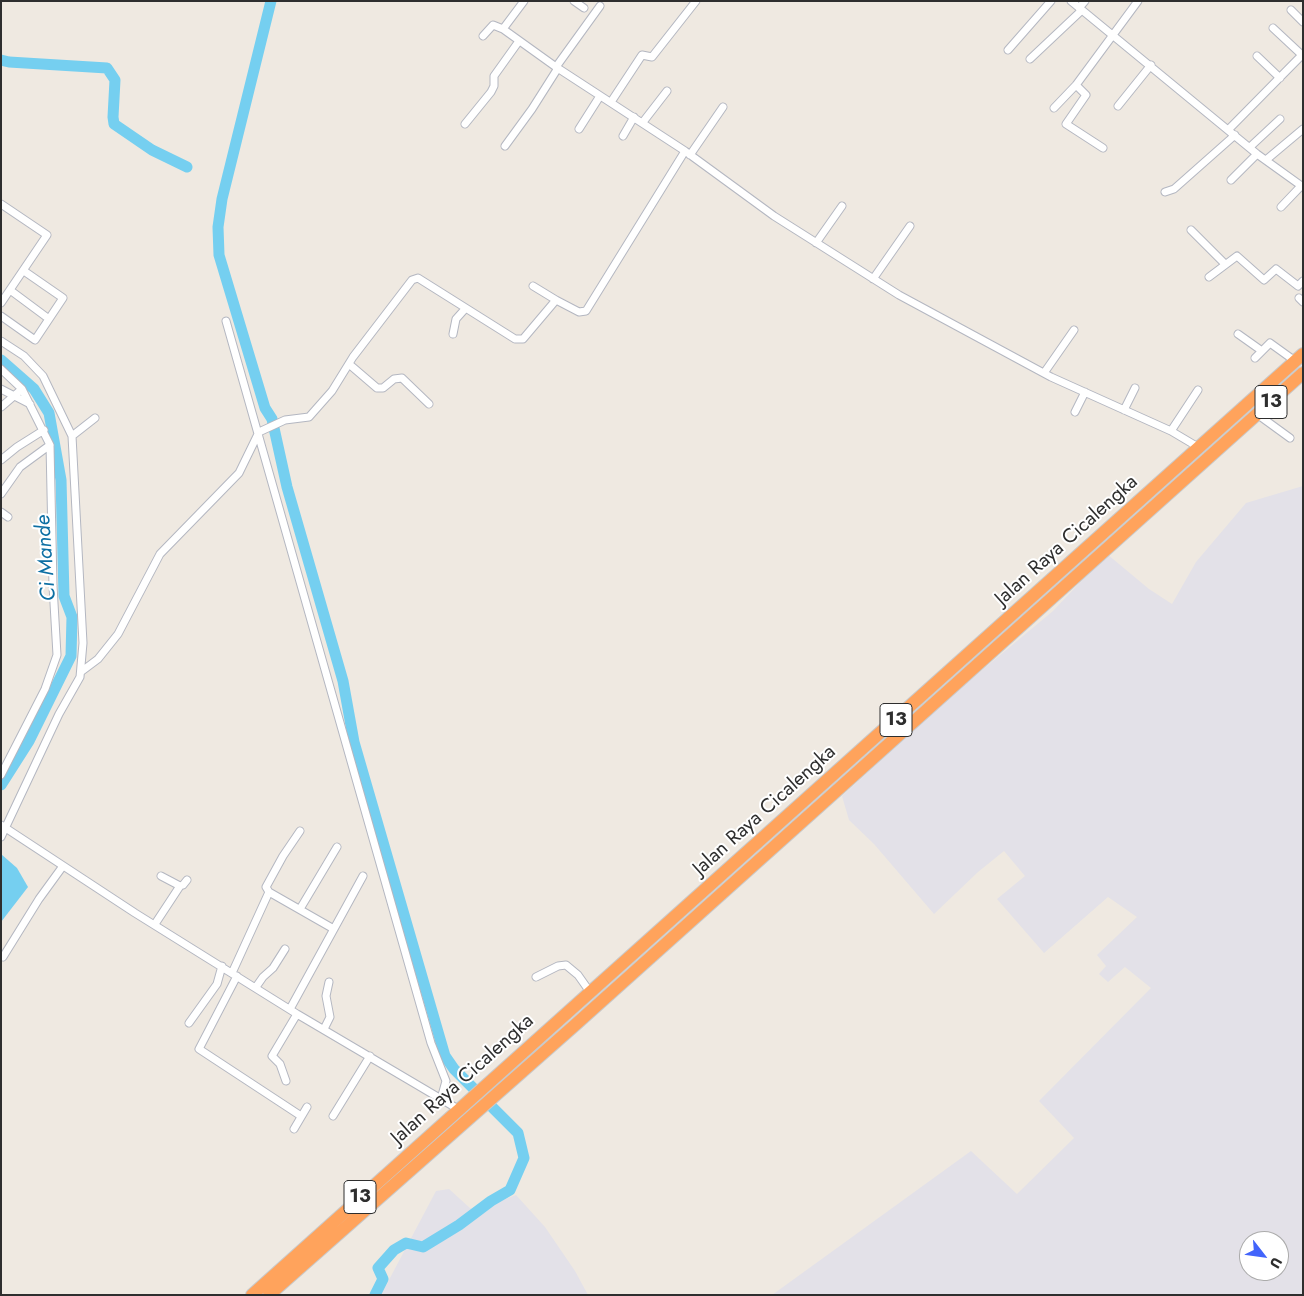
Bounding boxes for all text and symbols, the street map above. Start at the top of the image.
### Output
road number: 13 [1255,386,1287,418]
street label: Jalan Raya Cicalengka [991,471,1143,611]
water label: Ci Mande [31,514,63,602]
road number: 13 [880,704,912,736]
street label: Jalan Raya Cicalengka [689,741,841,881]
street label: Jalan Raya Cicalengka [387,1010,539,1150]
road number: 13 [344,1180,376,1214]
north arrow [1239,1231,1289,1281]
text: U [1265,1254,1287,1272]

